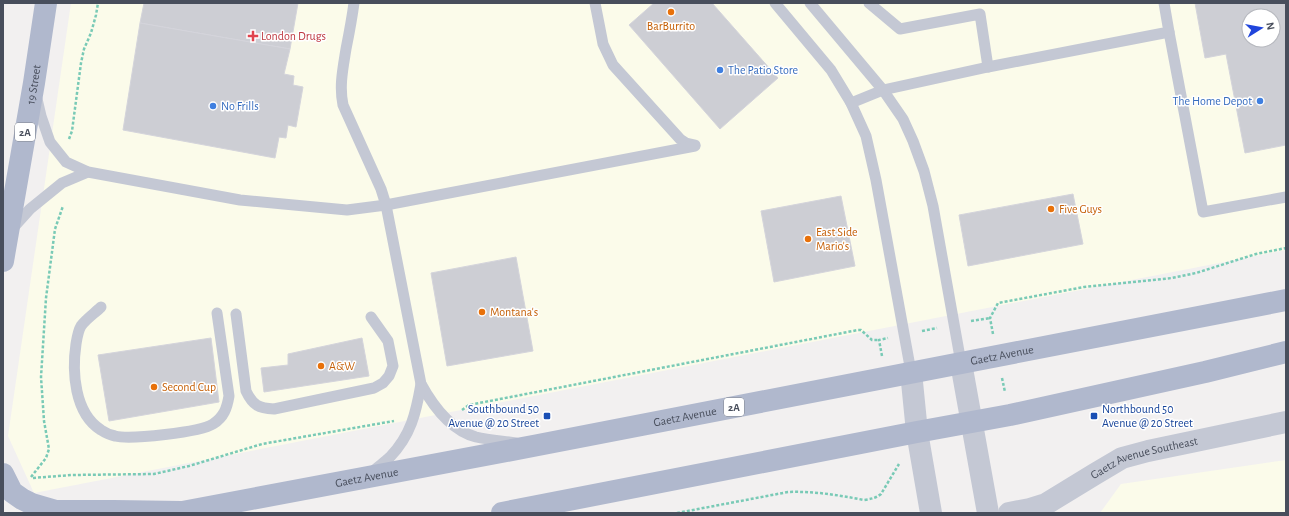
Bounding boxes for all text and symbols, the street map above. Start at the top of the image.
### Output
marker: BarBurrito [666,7,676,17]
north arrow [1241,8,1281,48]
place label: BarBurrito [647,20,695,32]
text: N [1264,21,1276,31]
place label: London Drugs [261,30,326,42]
marker: London Drugs [248,31,258,41]
street label: 19 Street [24,64,43,105]
place label: The Patio Store [728,64,798,76]
marker: The Patio Store [715,65,725,75]
place label: The Home Depot [1173,95,1252,107]
marker: The Home Depot [1255,96,1265,106]
place label: No Frills [221,100,259,112]
marker: No Frills [208,101,218,111]
road number: 2A [15,123,35,141]
place label: Five Guys [1059,203,1102,216]
marker: Five Guys [1046,204,1056,214]
place label: East Side Mario's [816,226,858,252]
marker: East Side Mario's [803,234,813,244]
place label: Montana's [490,306,538,318]
marker: Montana's [477,307,487,317]
street label: Gaetz Avenue [969,343,1035,367]
place label: A&W [329,360,355,372]
marker: A&W [316,361,326,371]
place label: Second Cup [162,381,216,393]
marker: Second Cup [149,382,159,392]
road number: 2A [724,398,744,416]
place label: Southbound 50 Avenue @ 20 Street [448,403,539,429]
place label: Northbound 50 Avenue @ 20 Street [1102,403,1193,429]
street label: Gaetz Avenue [652,405,717,429]
marker: Southbound 50 Avenue @ 20 Street [542,411,552,421]
marker: Northbound 50 Avenue @ 20 Street [1089,411,1099,421]
street label: Gaetz Avenue Southeast [1088,435,1199,481]
street label: Gaetz Avenue [334,465,399,489]

